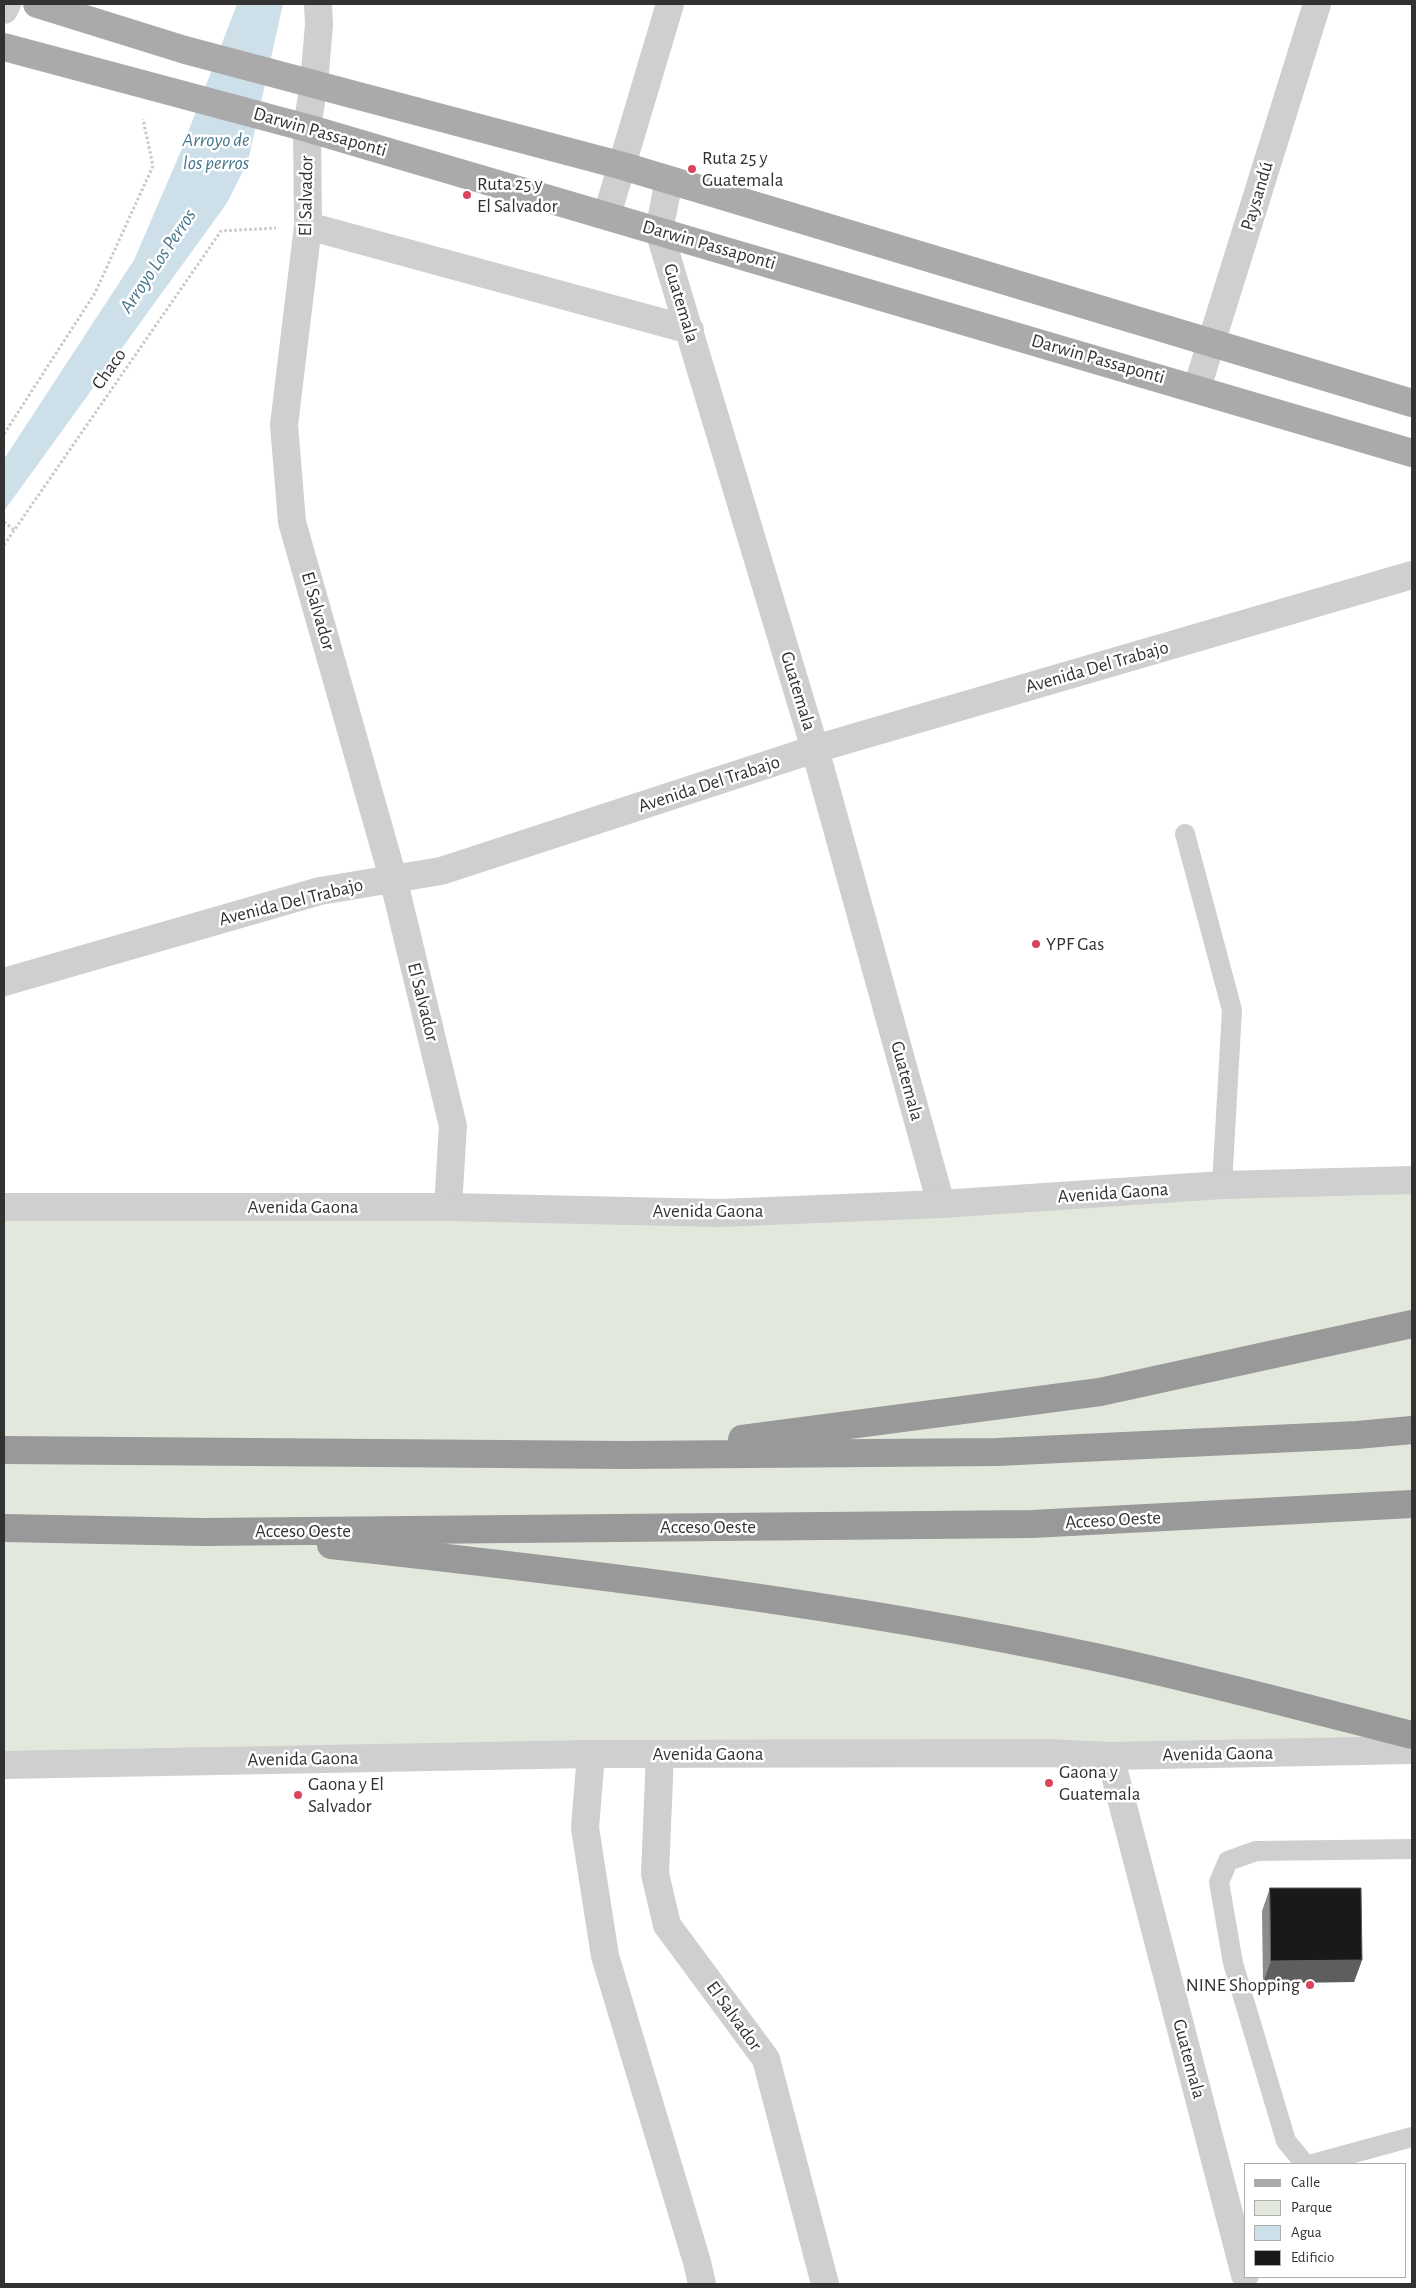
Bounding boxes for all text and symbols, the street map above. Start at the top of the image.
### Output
street label: Darwin Passaponti [251,102,389,162]
water label: Arroyo de los perros [182,128,250,175]
place label: Ruta 25 y Guatemala [702,147,783,191]
street label: El Salvador [294,155,318,237]
street label: Paysandú [1236,159,1278,233]
marker: Ruta 25 y Guatemala [686,163,698,175]
place label: Ruta 25 y El Salvador [477,173,558,217]
marker: Ruta 25 y El Salvador [461,189,473,201]
water label: Arroyo Los Perros [114,204,202,318]
street label: Darwin Passaponti [640,215,778,275]
street label: Guatemala [658,261,704,345]
street label: Darwin Passaponti [1029,329,1167,389]
street label: Chaco [87,344,131,394]
street label: El Salvador [296,569,340,653]
street label: Avenida Del Trabajo [1023,636,1171,698]
street label: Guatemala [775,649,821,733]
street label: Avenida Del Trabajo [635,750,783,818]
street label: Avenida Del Trabajo [216,873,366,931]
place label: YPF Gas [1046,933,1104,955]
marker: YPF Gas [1030,938,1042,950]
street label: El Salvador [402,960,444,1044]
street label: Guatemala [885,1039,929,1123]
street label: Avenida Gaona [1057,1178,1169,1208]
street label: Avenida Gaona [248,1196,358,1218]
street label: Avenida Gaona [653,1200,763,1222]
street label: Acceso Oeste [1065,1506,1161,1534]
street label: Acceso Oeste [660,1516,756,1538]
street label: Acceso Oeste [255,1520,351,1542]
street label: Avenida Gaona [1162,1742,1274,1766]
street label: Avenida Gaona [653,1743,763,1765]
street label: Avenida Gaona [247,1747,359,1771]
place label: Gaona y Guatemala [1059,1761,1140,1805]
place label: Gaona y El Salvador [308,1773,384,1817]
marker: Gaona y Guatemala [1043,1777,1055,1789]
marker: Gaona y El Salvador [292,1789,304,1801]
place label: NINE Shopping [1186,1974,1300,1996]
street label: El Salvador [701,1977,767,2055]
marker: NINE Shopping [1304,1979,1316,1991]
street label: Guatemala [1167,2017,1211,2101]
legend [1244,2163,1406,2278]
text: Calle [1291,2175,1320,2190]
text: Parque [1291,2200,1332,2215]
text: Agua [1291,2225,1322,2240]
text: Edificio [1291,2250,1334,2265]

